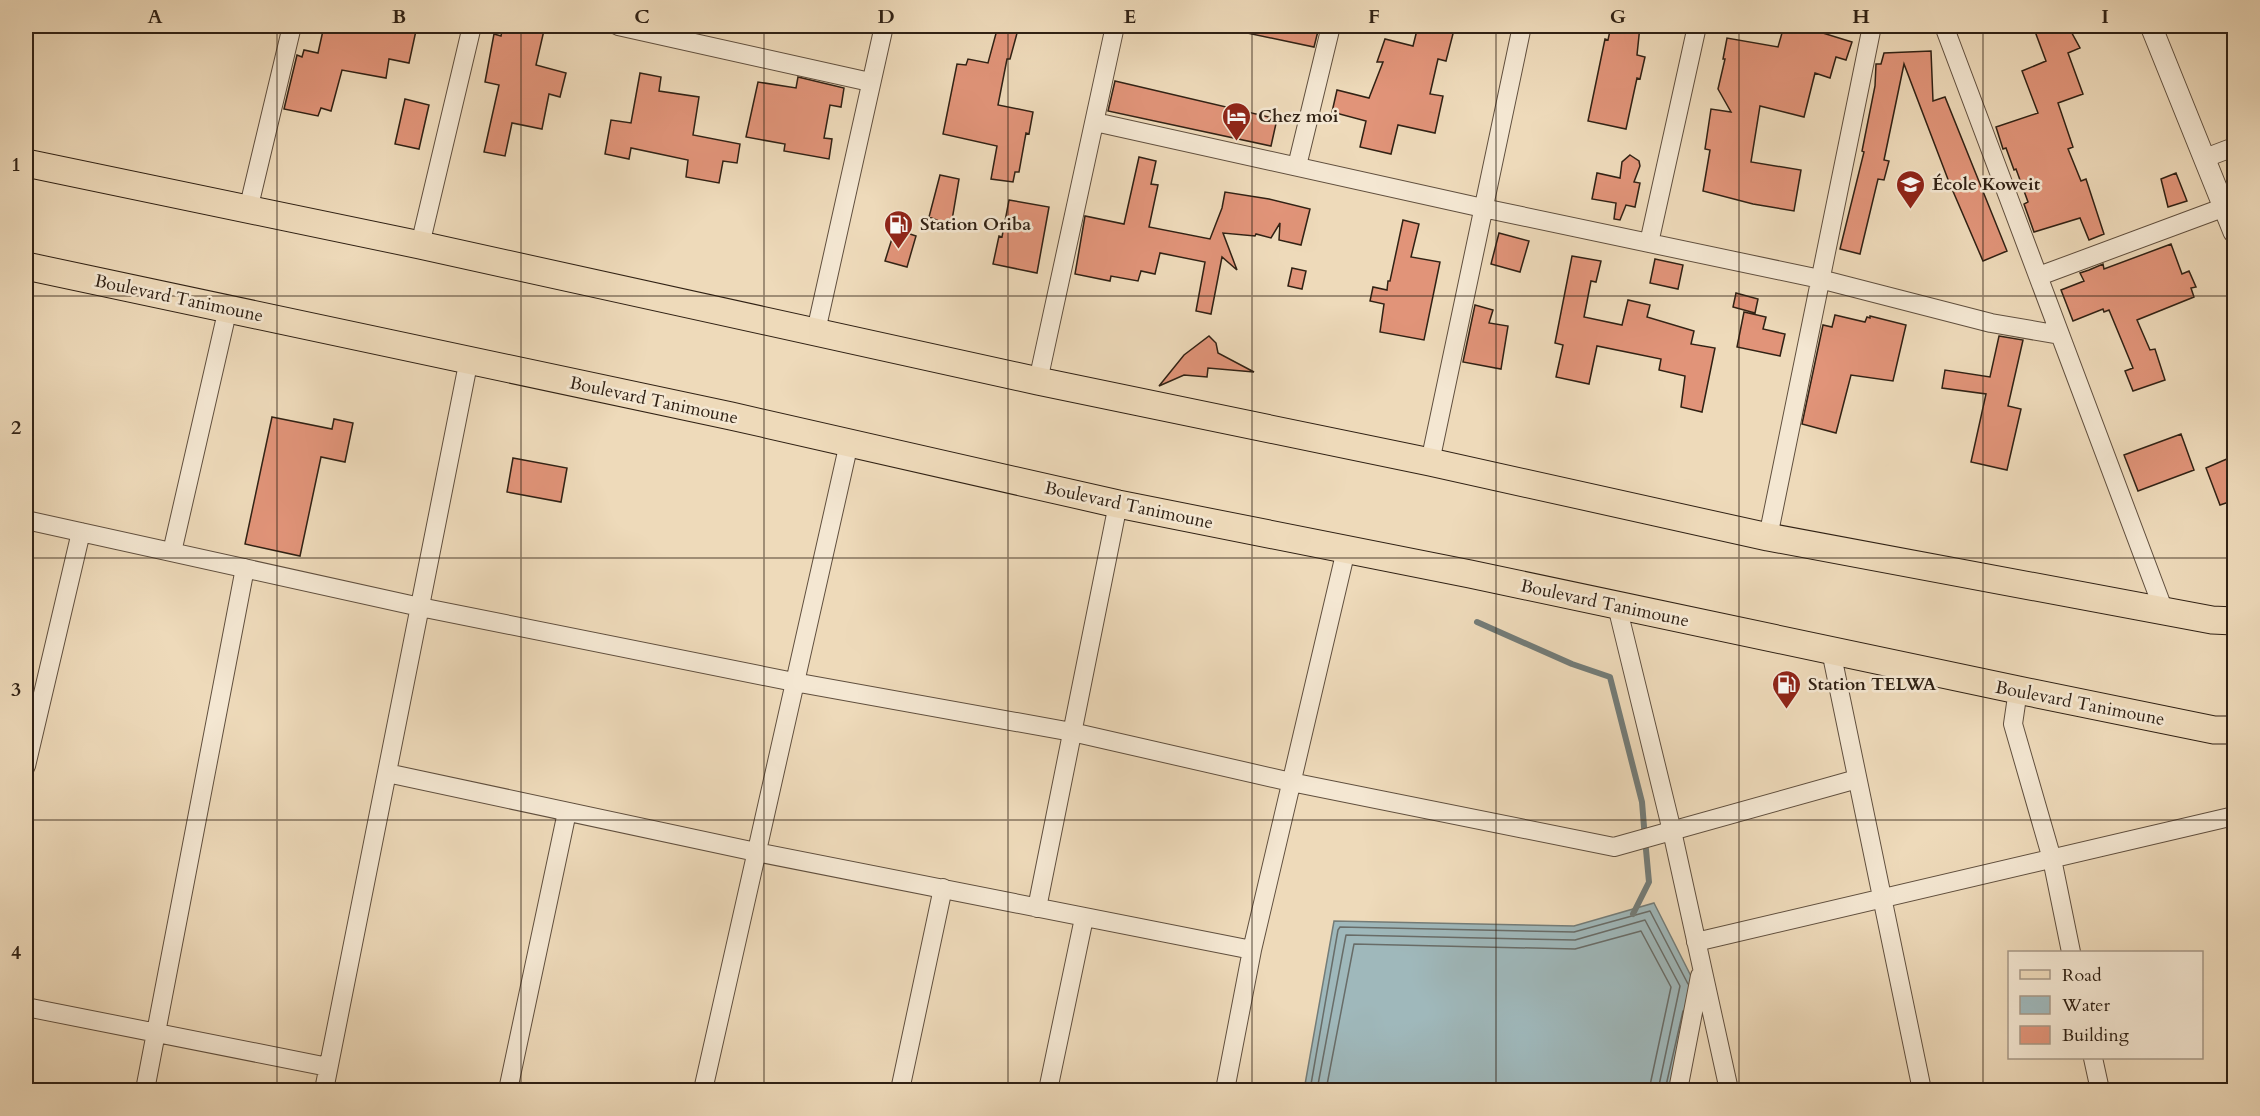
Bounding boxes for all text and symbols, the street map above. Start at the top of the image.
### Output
text: A [147,3,163,30]
text: B [392,3,406,30]
text: C [634,3,650,30]
text: D [877,3,895,30]
text: E [1124,3,1136,30]
text: F [1368,3,1380,30]
text: G [1610,3,1626,30]
text: H [1852,3,1870,30]
text: I [2101,3,2109,30]
hotel icon: Chez moi [1221,100,1253,142]
place label: Chez moi [1258,104,1339,129]
text: 1 [11,151,21,178]
school or university icon: École Koweit [1895,168,1927,210]
place label: École Koweit [1932,172,2041,197]
fuel station icon: Station Oriba [883,208,915,250]
place label: Station Oriba [920,212,1031,237]
street label: Boulevard Tanimoune [92,268,266,329]
street label: Boulevard Tanimoune [567,370,741,431]
text: 2 [11,414,21,441]
street label: Boulevard Tanimoune [1042,475,1216,536]
street label: Boulevard Tanimoune [1518,573,1692,634]
fuel station icon: Station TELWA [1771,668,1803,710]
place label: Station TELWA [1808,672,1937,697]
street label: Boulevard Tanimoune [1993,675,2167,732]
text: 3 [11,676,21,703]
text: 4 [11,939,21,966]
legend [2008,951,2203,1059]
text: Road [2062,963,2102,988]
text: Water [2061,993,2111,1018]
text: Building [2062,1023,2130,1048]

